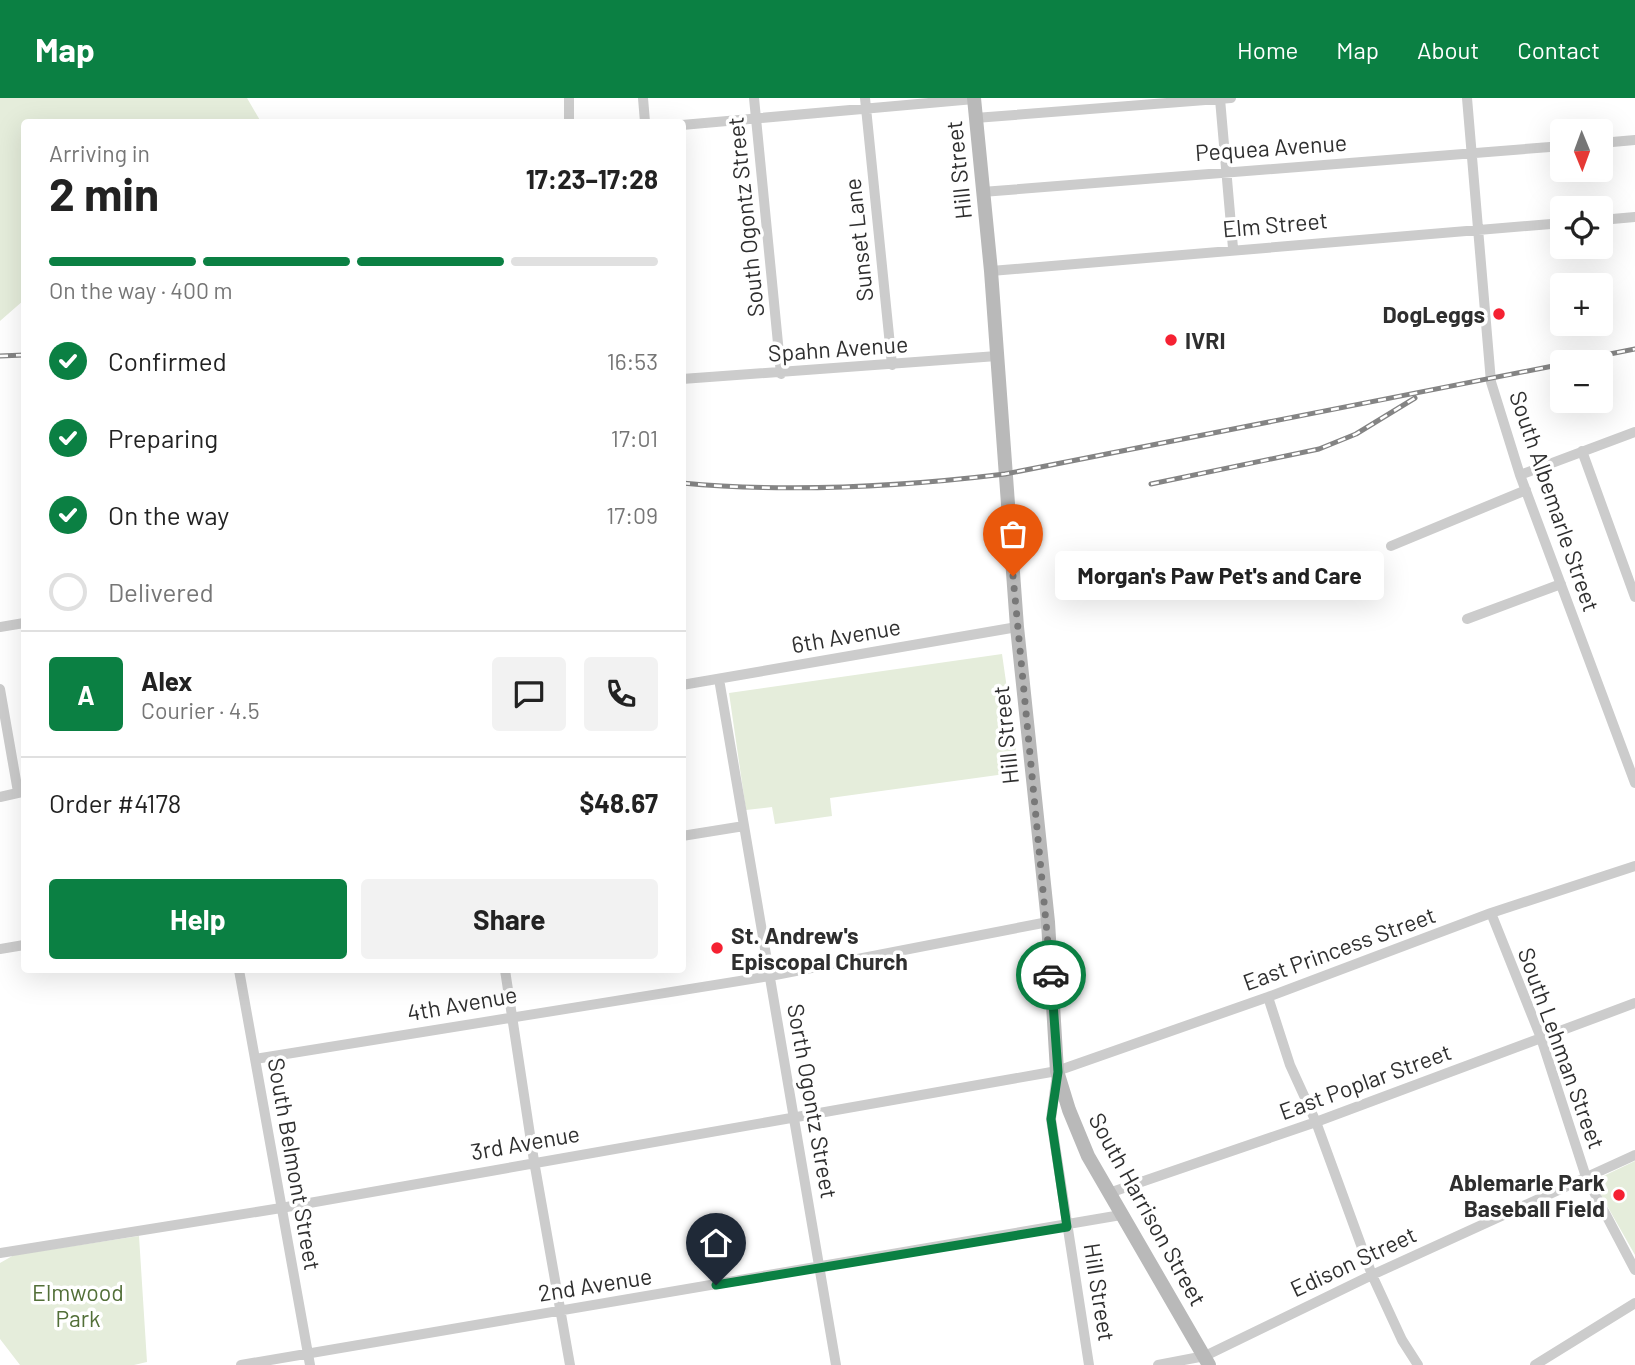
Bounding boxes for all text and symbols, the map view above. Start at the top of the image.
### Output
text: Map [35,29,95,69]
text: Home [1237,35,1298,64]
text: Map [1336,35,1379,64]
text: About [1417,35,1479,64]
text: Contact [1517,35,1600,64]
street label: South Ogontz Street [721,116,769,318]
street label: Hill Street [939,119,977,221]
north arrow [1550,119,1614,182]
map controls [1550,119,1613,413]
street label: Pequea Avenue [1194,128,1348,166]
text: Arriving in [49,139,150,167]
text: 17:23–17:28 [526,163,658,194]
text: 2 min [49,165,159,220]
street label: Sunset Lane [838,177,878,303]
button: locate [1550,196,1613,259]
street label: Elm Street [1221,205,1329,243]
button: + [1550,273,1613,336]
text: On the way · 400 m [49,276,233,304]
place label: DogLeggs [1382,300,1485,328]
marker: DogLeggs [1491,306,1507,322]
place label: IVRI [1185,326,1226,354]
street label: Spahn Avenue [767,329,909,367]
marker: IVRI [1163,332,1179,348]
icon: check [49,342,87,380]
text: Confirmed [108,345,227,376]
text: 16:53 [607,347,658,375]
button: − [1550,350,1613,413]
street label: South Albemarle Street [1504,387,1606,615]
icon: check [49,419,87,457]
text: Preparing [108,422,218,453]
text: 17:01 [611,424,658,452]
icon: check [49,496,87,534]
text: On the way [108,499,229,530]
text: 17:09 [606,501,658,529]
pin [983,504,1043,576]
icon: bag [994,515,1032,553]
callout: Morgan's Paw Pet's and Care [1055,552,1384,601]
text: Morgan's Paw Pet's and Care [1077,561,1362,589]
text: Delivered [108,576,214,607]
street label: 6th Avenue [789,612,903,658]
button: chat [492,657,566,731]
button: phone [584,657,658,731]
text: Alex [141,665,192,696]
text: A [77,679,95,710]
street label: Hill Street [986,684,1024,786]
text: Courier · 4.5 [141,696,260,724]
text: Order #4178 [49,787,181,818]
text: $48.67 [579,787,658,818]
button: Help [49,879,347,959]
button: Share [361,879,658,959]
street label: East Princess Street [1239,900,1439,996]
place label: St. Andrew's Episcopal Church [731,921,908,975]
marker: St. Andrew's Episcopal Church [709,940,725,956]
courier [1016,940,1086,1010]
street label: South Lehman Street [1513,944,1611,1152]
icon: car [1032,956,1070,994]
street label: 4th Avenue [405,980,519,1026]
street label: Sorth Ogontz Street [782,1001,844,1201]
street label: East Poplar Street [1275,1037,1455,1125]
street label: South Belmont Street [263,1056,327,1272]
street label: South Harrison Street [1083,1108,1213,1310]
street label: 3rd Avenue [468,1119,582,1165]
place label: Ablemarle Park Baseball Field [1449,1168,1605,1222]
marker: Ablemarle Park Baseball Field [1611,1187,1627,1203]
pin [686,1213,746,1285]
street label: Edison Street [1286,1220,1420,1302]
icon: home [697,1224,735,1262]
street label: Hill Street [1078,1241,1122,1343]
street label: 2nd Avenue [536,1261,654,1307]
park label: Elmwood Park [32,1278,124,1332]

